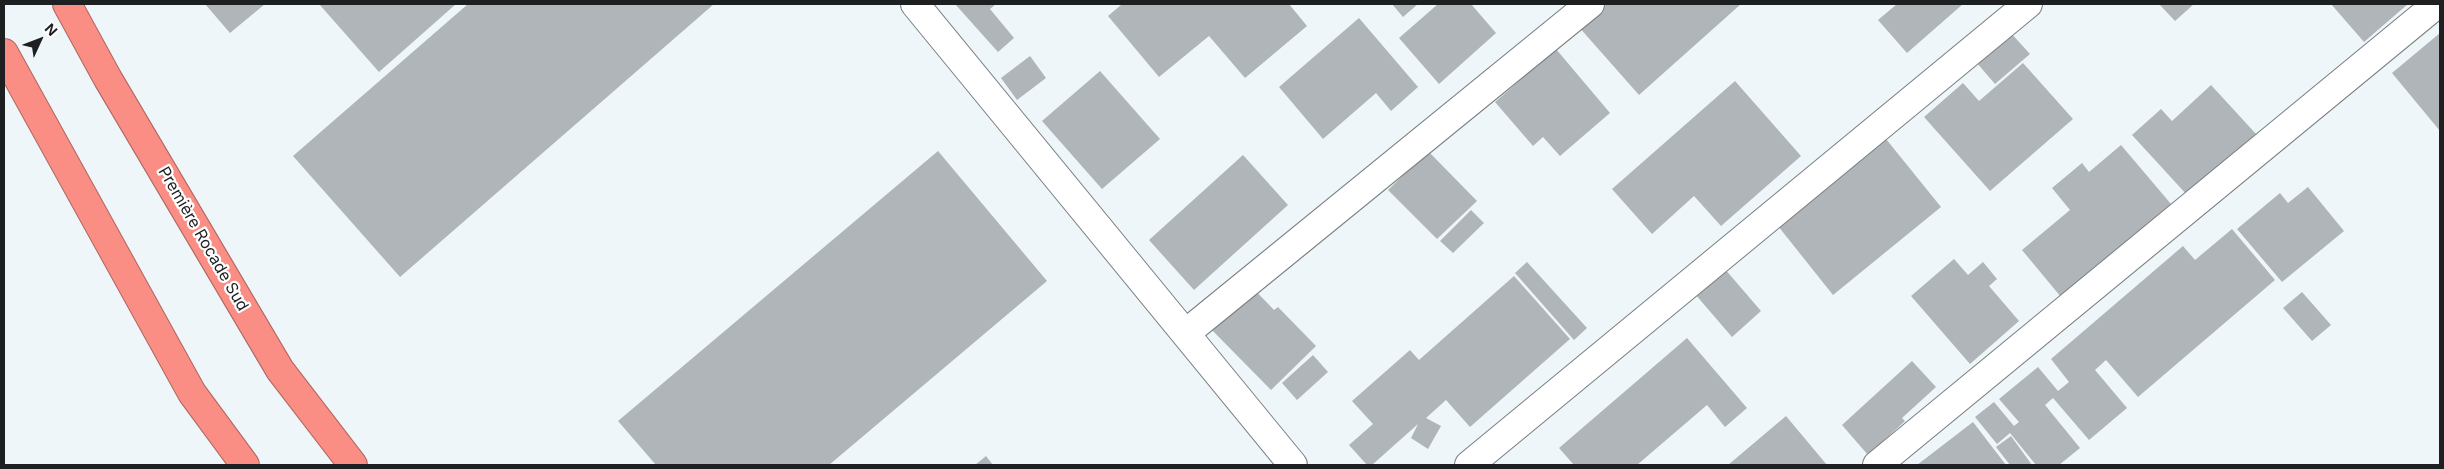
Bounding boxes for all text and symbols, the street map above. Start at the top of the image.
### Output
north arrow [15,15,65,65]
text: N [41,20,61,39]
street label: Première Rocade Sud [154,164,252,314]

